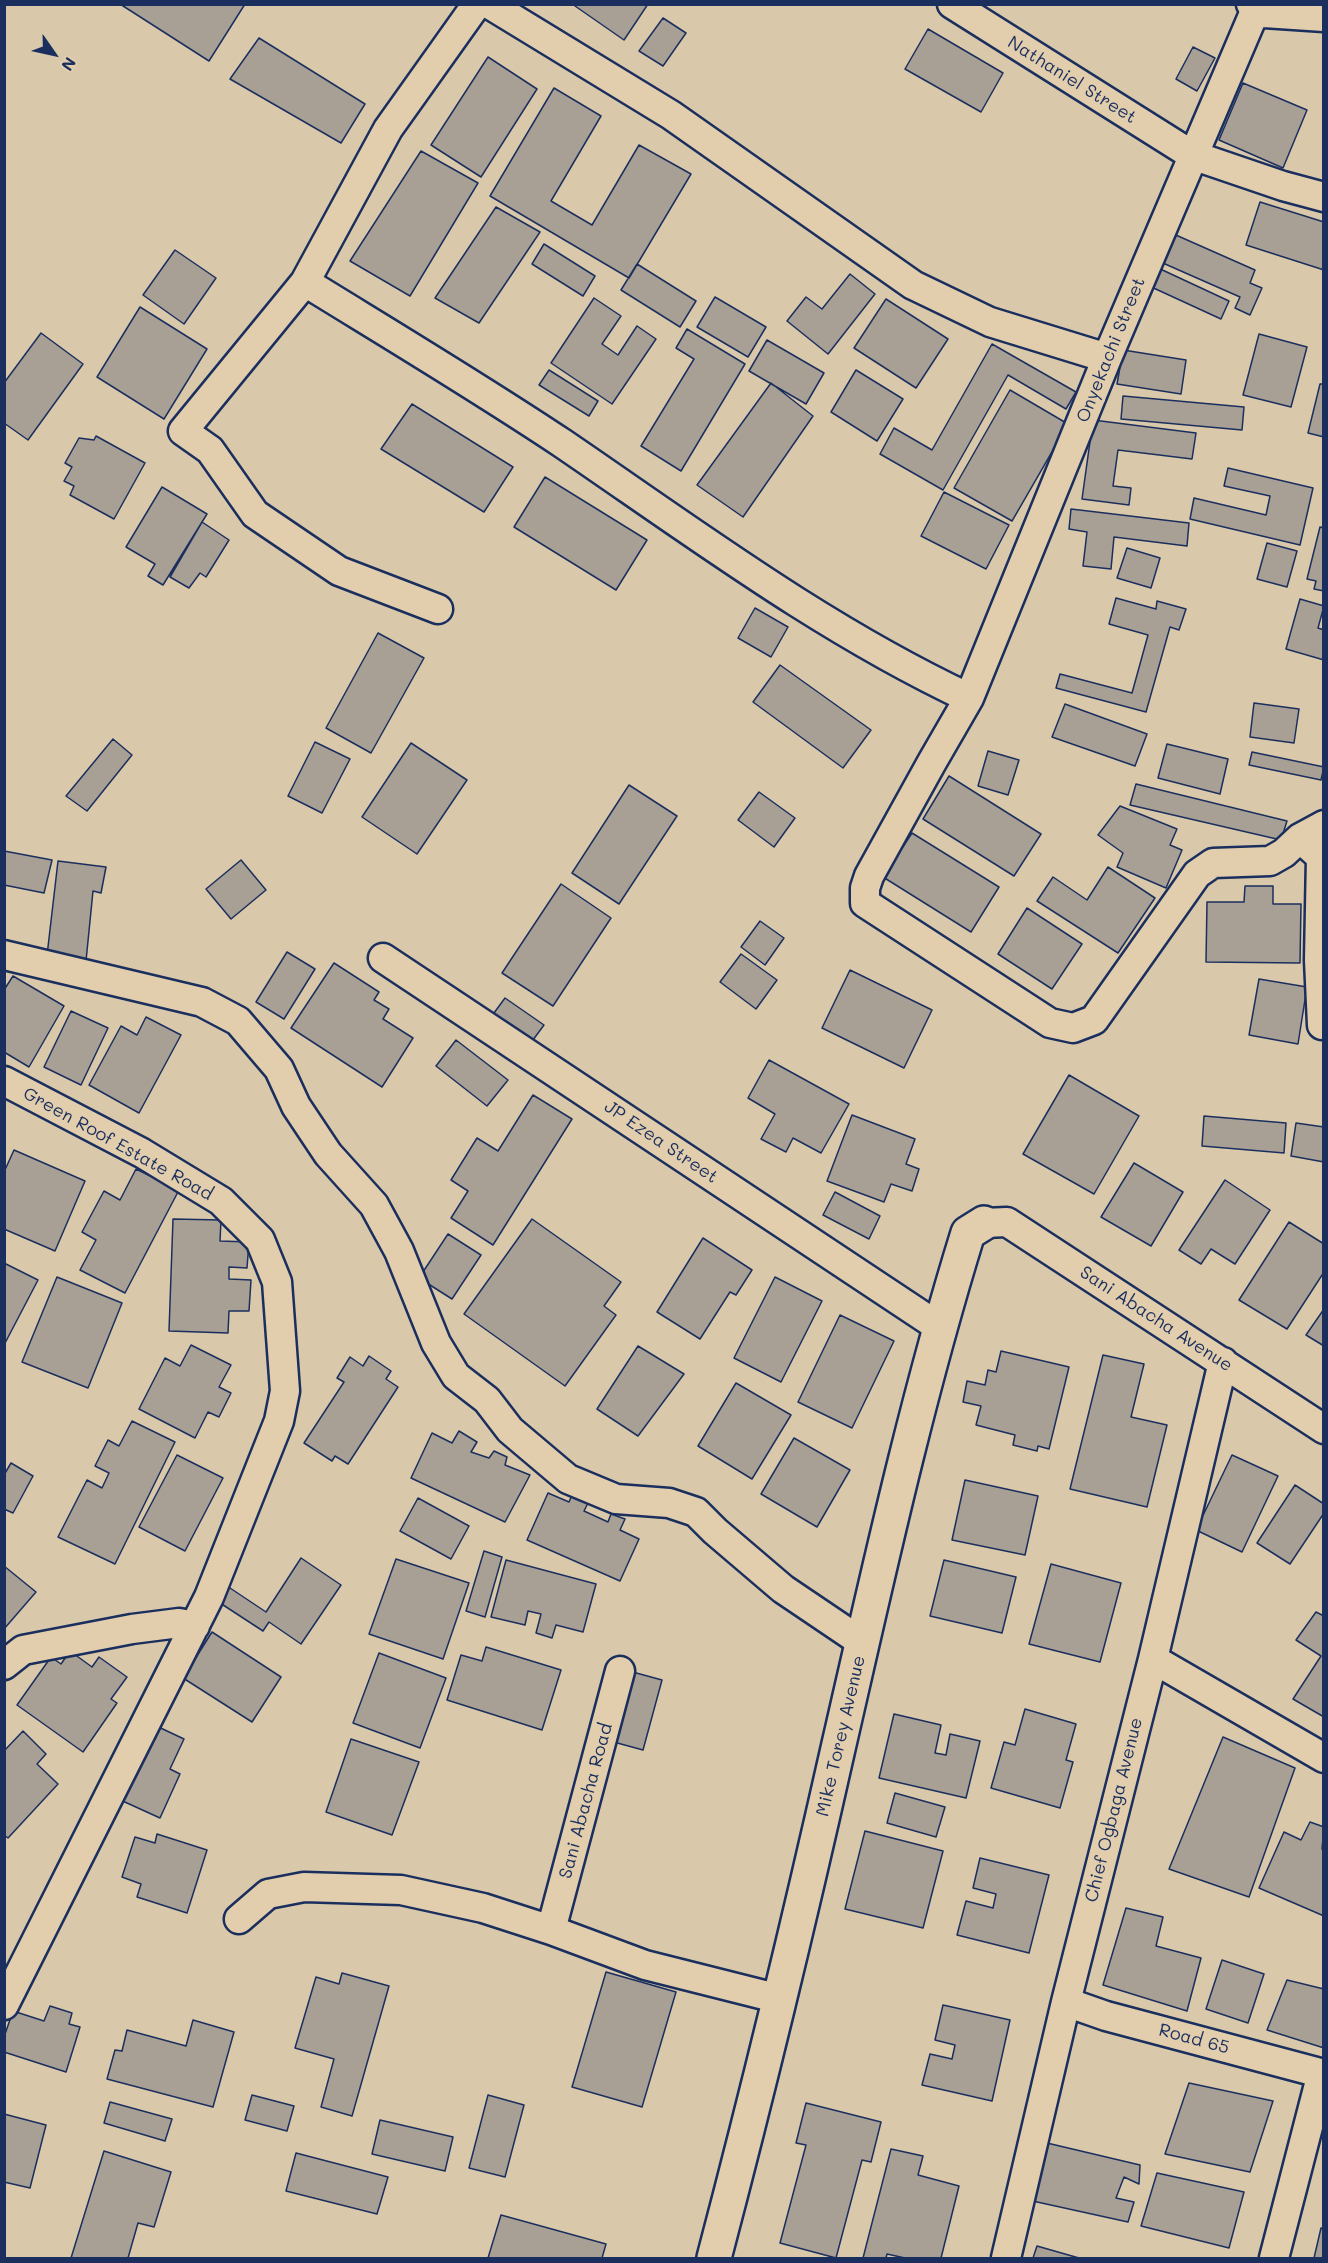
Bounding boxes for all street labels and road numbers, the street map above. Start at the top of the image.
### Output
street label: Nathaniel Street [1004,32,1140,128]
street label: Onyekachi Street [1072,274,1150,426]
street label: Green Roof Estate Road [19,1083,217,1205]
street label: JP Ezea Street [600,1096,722,1188]
street label: Sani Abacha Avenue [1076,1262,1236,1376]
street label: Mike Torey Avenue [812,1653,870,1819]
street label: Chief Ogbaga Avenue [1081,1715,1147,1905]
street label: Sani Abacha Road [555,1721,617,1881]
street label: Road 65 [1156,2019,1232,2059]

